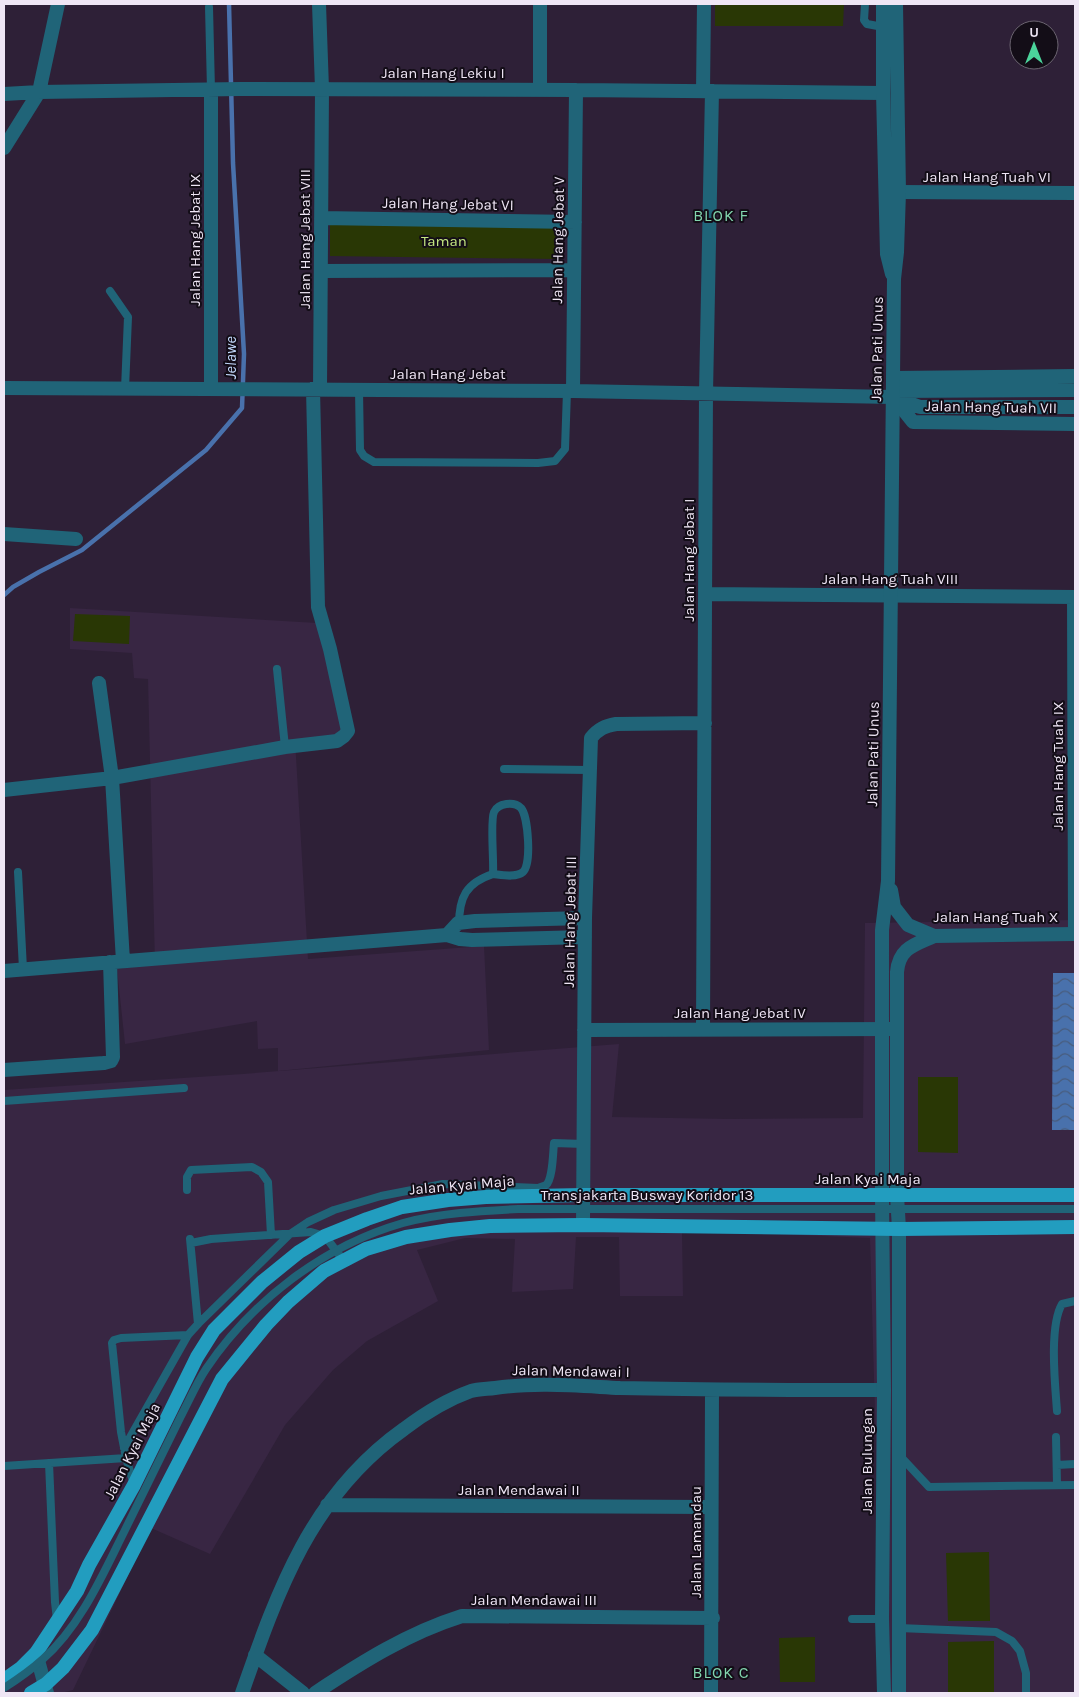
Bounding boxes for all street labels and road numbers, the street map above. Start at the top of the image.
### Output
street label: Jalan Hang Lekiu I [381,64,505,82]
street label: Jalan Hang Tuah VI [923,168,1051,186]
street label: Jalan Hang Jebat VIII [296,169,314,309]
street label: Jalan Hang Jebat IX [186,174,204,306]
street label: Jalan Hang Jebat V [548,176,568,304]
street label: Jalan Hang Jebat VI [382,194,514,214]
street label: Jalan Pati Unus [867,296,887,402]
street label: Jalan Hang Jebat [390,365,506,383]
street label: Jalan Hang Tuah VII [925,397,1057,417]
street label: Jalan Hang Jebat I [680,498,698,622]
street label: Jalan Hang Tuah VIII [822,570,958,588]
street label: Jalan Pati Unus [863,701,883,807]
street label: Jalan Hang Tuah IX [1049,702,1067,831]
street label: Jalan Hang Jebat III [560,856,580,988]
street label: Jalan Hang Tuah X [934,908,1058,926]
street label: Jalan Hang Jebat IV [674,1004,806,1022]
street label: Jalan Kyai Maja [815,1170,921,1188]
street label: Jalan Kyai Maja [409,1171,515,1199]
street label: Transjakarta Busway Koridor 13 [541,1186,753,1204]
street label: Jalan Mendawai I [512,1361,630,1381]
street label: Jalan Kyai Maja [100,1400,164,1502]
street label: Jalan Bulungan [858,1408,876,1514]
street label: Jalan Mendawai II [458,1481,580,1499]
street label: Jalan Lamandau [687,1486,705,1598]
street label: Jalan Mendawai III [471,1591,597,1609]

